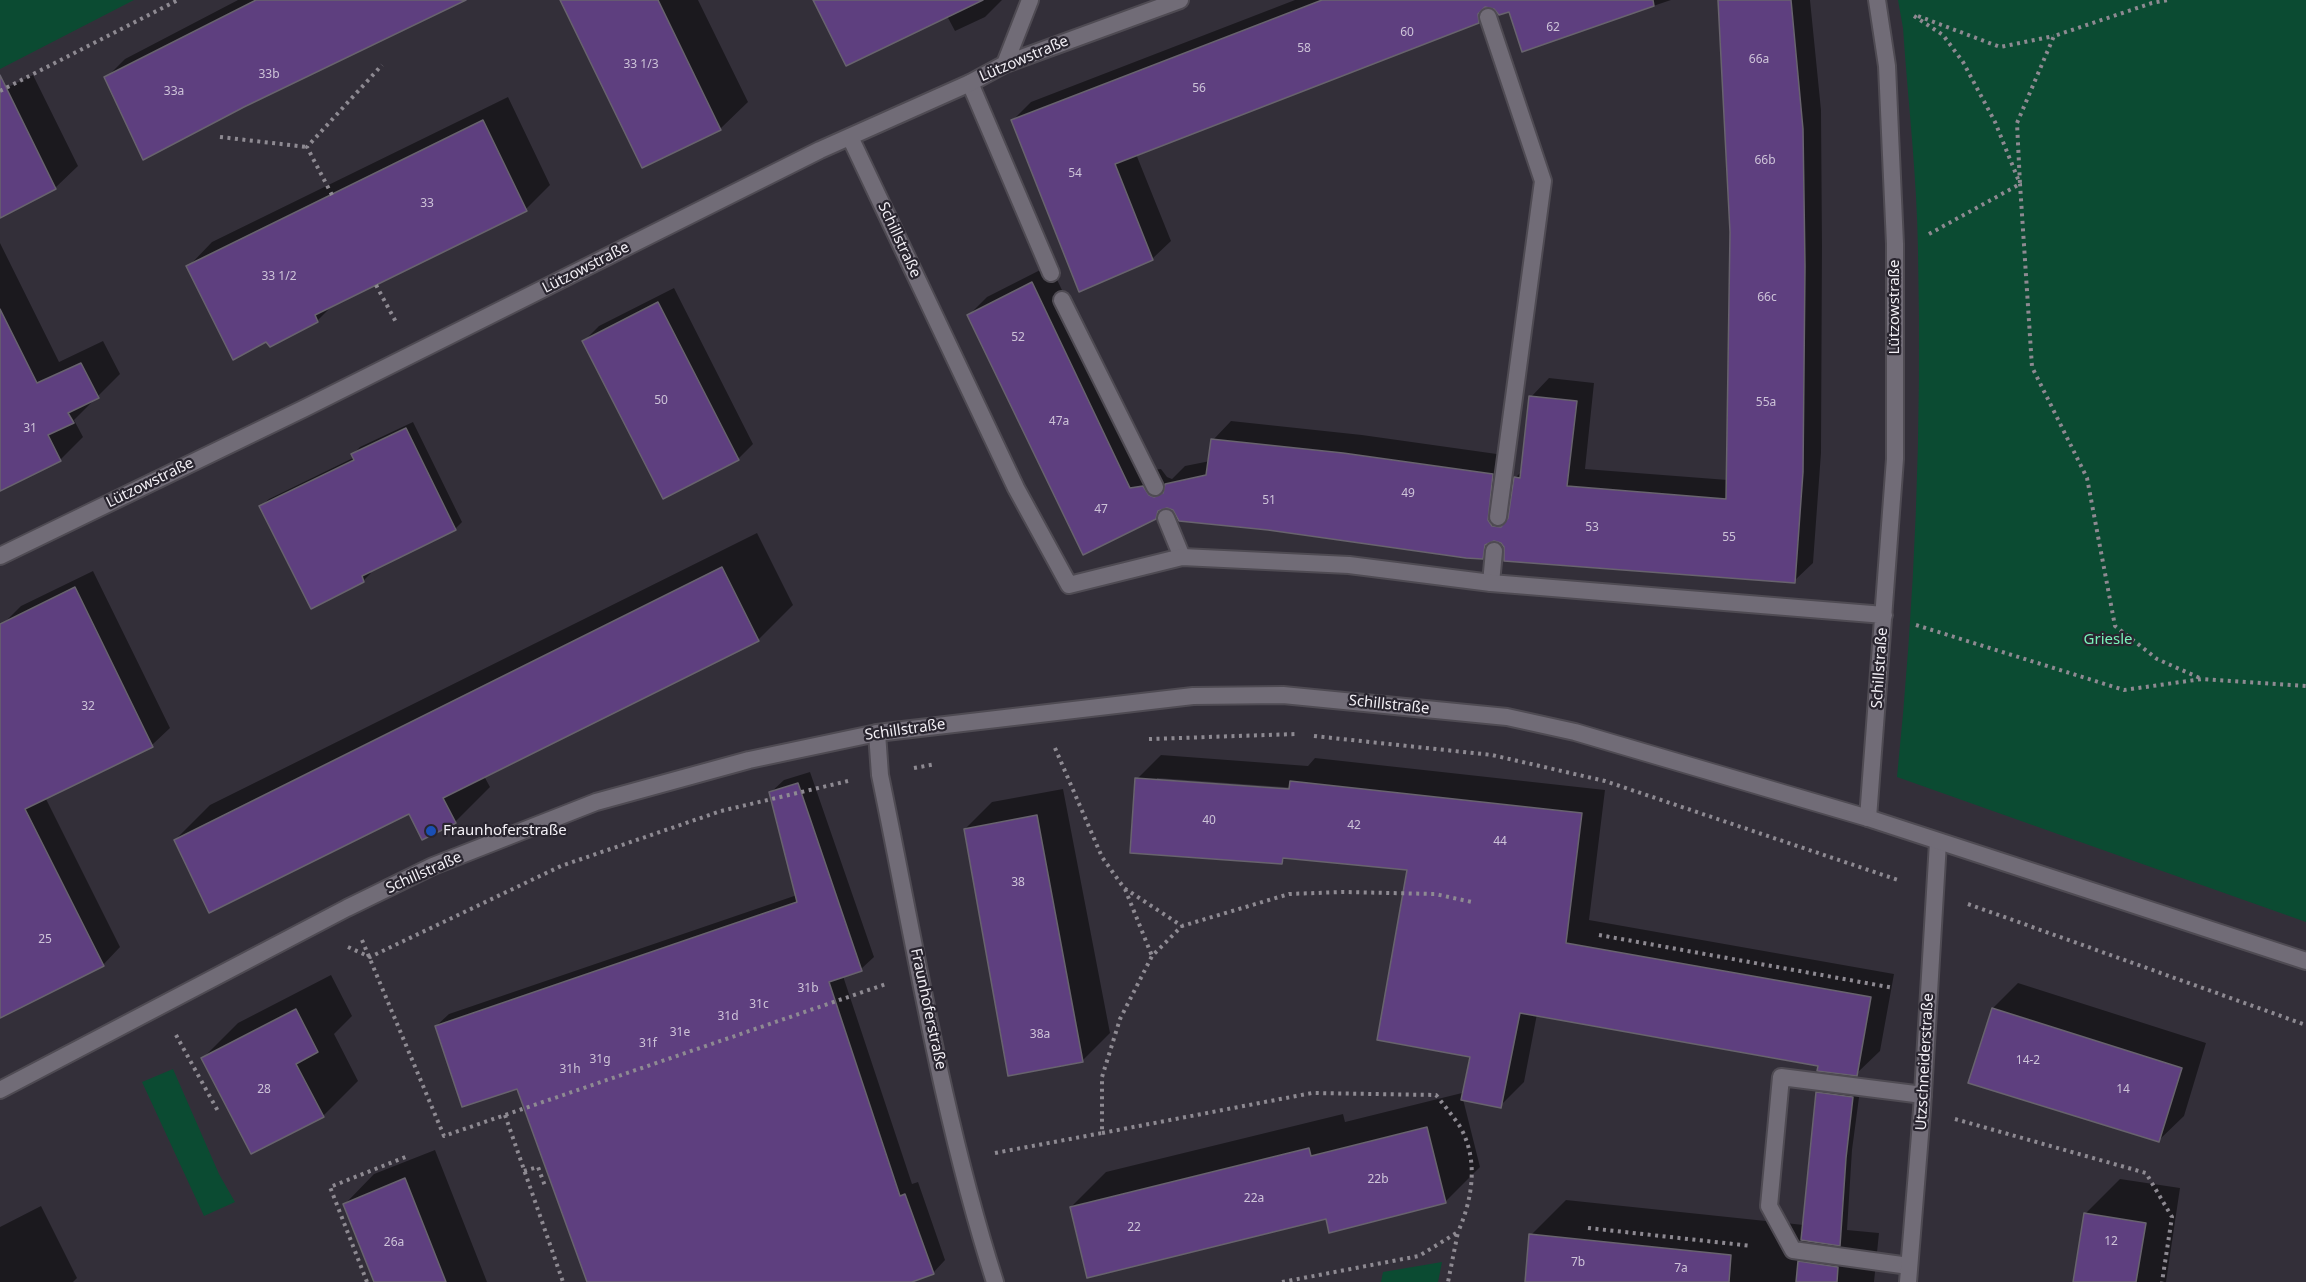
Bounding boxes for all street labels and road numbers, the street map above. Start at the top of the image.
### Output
street label: Lützowstraße [977,32,1071,86]
street label: Schillstraße [874,199,924,281]
street label: Lützowstraße [540,238,632,298]
street label: Lützowstraße [1886,260,1904,354]
street label: Lützowstraße [103,454,197,512]
street label: Schillstraße [1868,627,1892,709]
street label: Schillstraße [1348,692,1430,718]
street label: Schillstraße [864,715,946,745]
street label: Schillstraße [383,848,465,898]
street label: Fraunhoferstraße [906,947,950,1071]
street label: Utzschneiderstraße [1912,993,1938,1131]

